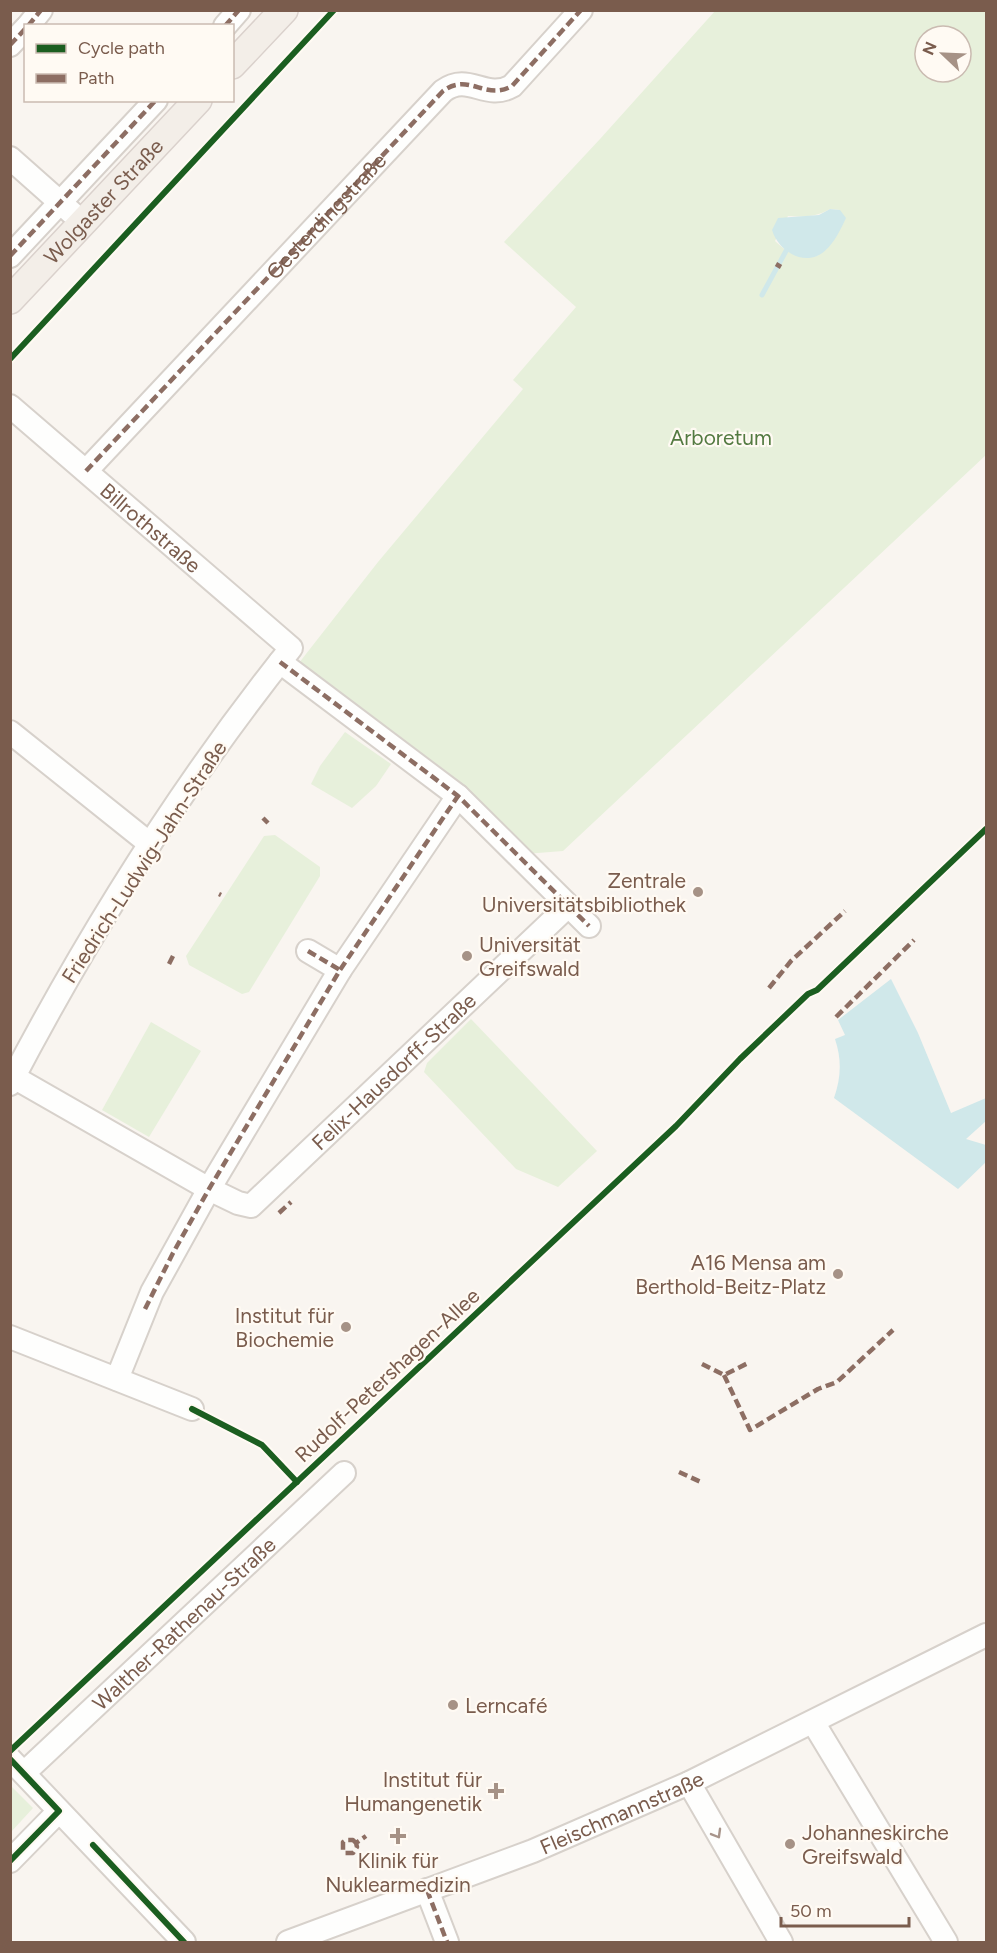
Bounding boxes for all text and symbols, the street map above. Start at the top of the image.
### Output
legend [24,24,234,102]
north arrow [913,24,973,84]
text: Cycle path [78,37,165,59]
text: N [918,39,941,58]
text: Path [78,67,114,89]
street label: Wolgaster Straße [38,133,168,269]
street label: Gesterdingstraße [260,148,391,284]
park label: Arboretum [670,425,772,450]
street label: Billrothstraße [95,477,206,578]
street label: Friedrich-Ludwig-Jahn-Straße [56,736,232,988]
place label: Zentrale Universitätsbibliothek [482,868,687,917]
marker: Zentrale Universitätsbibliothek [691,885,705,899]
place label: Universität Greifswald [479,932,581,981]
marker: Universität Greifswald [460,949,474,963]
street label: Felix-Hausdorff-Straße [306,988,481,1155]
place label: A16 Mensa am Berthold-Beitz-Platz [635,1250,826,1299]
marker: A16 Mensa am Berthold-Beitz-Platz [831,1267,845,1281]
street label: Rudolf-Petershagen-Allee [290,1283,484,1467]
place label: Institut für Biochemie [235,1303,334,1352]
marker: Institut für Biochemie [339,1320,353,1334]
street label: Walther-Rathenau-Straße [87,1531,280,1715]
place label: Lerncafé [465,1693,547,1718]
marker: Lerncafé [446,1698,460,1712]
street label: Fleischmannstraße [536,1765,708,1859]
place label: Institut für Humangenetik [344,1767,483,1816]
marker: Institut für Humangenetik [487,1782,505,1800]
place label: Johanneskirche Greifswald [802,1820,949,1869]
marker: Klinik für Nuklearmedizin [389,1827,407,1845]
one-way arrow [710,1828,721,1838]
marker: Johanneskirche Greifswald [783,1837,797,1851]
place label: Klinik für Nuklearmedizin [325,1848,471,1897]
scale bar [781,1890,908,1928]
text: 50 m [790,1900,832,1922]

